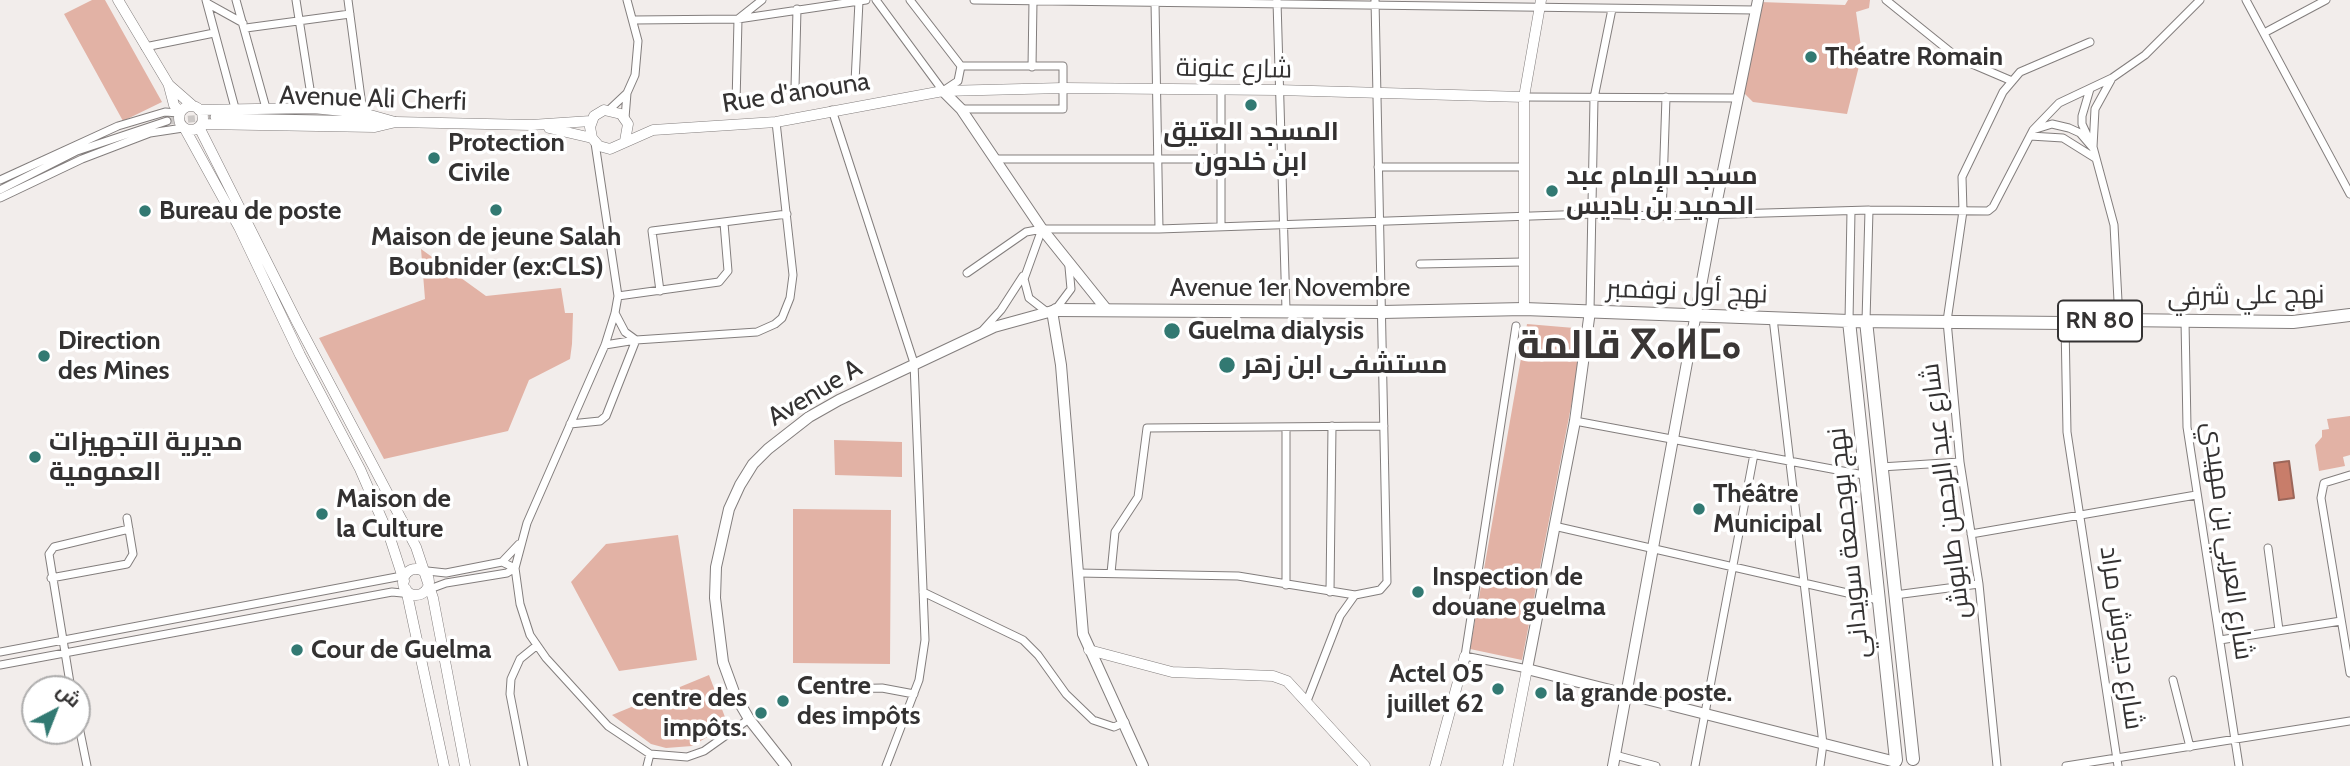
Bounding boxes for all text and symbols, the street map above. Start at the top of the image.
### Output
place label: Théatre Romain [1825,41,2003,73]
marker: Théatre Romain [1803,49,1819,65]
street label: شارع عنونة [1176,52,1292,86]
street label: Rue d'anouna [720,66,872,120]
street label: Avenue Ali Cherfi [279,80,467,118]
marker: المسجد العتيق ابن خلدون [1243,97,1259,113]
place label: المسجد العتيق ابن خلدون [1163,116,1339,178]
place label: Protection Civile [448,127,565,188]
marker: Protection Civile [426,150,442,166]
place label: مسجد الإمام عبد الحميد بن باديس [1566,160,1758,222]
marker: مسجد الإمام عبد الحميد بن باديس [1544,183,1560,199]
place label: Bureau de poste [159,195,341,227]
marker: Maison de jeune Salah Boubnider (ex:CLS) [488,202,504,218]
marker: Bureau de poste [137,203,153,219]
place label: Maison de jeune Salah Boubnider (ex:CLS) [371,221,621,282]
street label: Avenue 1er Novembre [1170,272,1410,304]
street label: نهج أول نوفمبر [1606,274,1768,310]
street label: نهج علي شرفي [2167,279,2325,313]
road number: RN 80 [2058,300,2142,342]
place label: Guelma dialysis [1188,315,1364,347]
marker: Guelma dialysis [1162,321,1182,341]
district label: قالمة ⴳⴰⵍⵎⴰ [1517,322,1741,370]
place label: Direction des Mines [58,325,169,386]
marker: Direction des Mines [36,348,52,364]
place label: مستشفى ابن زهر [1243,349,1447,381]
street label: Avenue A [762,353,868,433]
marker: مستشفى ابن زهر [1217,355,1237,375]
street label: شارع عبد الرحمن طابوش [1915,361,1977,621]
street label: شارع العربي بن مهيدي [2195,420,2259,662]
place label: مديرية التجهيزات العمومية [49,426,243,488]
street label: نهج بوجمعة سويداني [1821,426,1877,660]
marker: مديرية التجهيزات العمومية [27,449,43,465]
place label: Théâtre Municipal [1713,478,1822,540]
place label: Maison de la Culture [336,483,451,544]
marker: Théâtre Municipal [1691,501,1707,517]
marker: Maison de la Culture [314,506,330,522]
street label: شارع ديدوش مراد [2093,544,2149,732]
place label: Inspection de douane guelma [1432,561,1606,622]
marker: Inspection de douane guelma [1410,584,1426,600]
place label: Cour de Guelma [311,634,491,666]
marker: Cour de Guelma [289,642,305,658]
place label: Actel 05 juillet 62 [1387,658,1484,720]
place label: Centre des impôts [797,670,920,732]
north arrow [21,675,91,745]
place label: la grande poste. [1555,677,1732,709]
text: ش [52,679,86,712]
marker: Actel 05 juillet 62 [1490,681,1506,697]
place label: centre des impôts. [632,682,747,744]
marker: la grande poste. [1533,685,1549,701]
marker: Centre des impôts [775,693,791,709]
marker: centre des impôts. [753,705,769,721]

